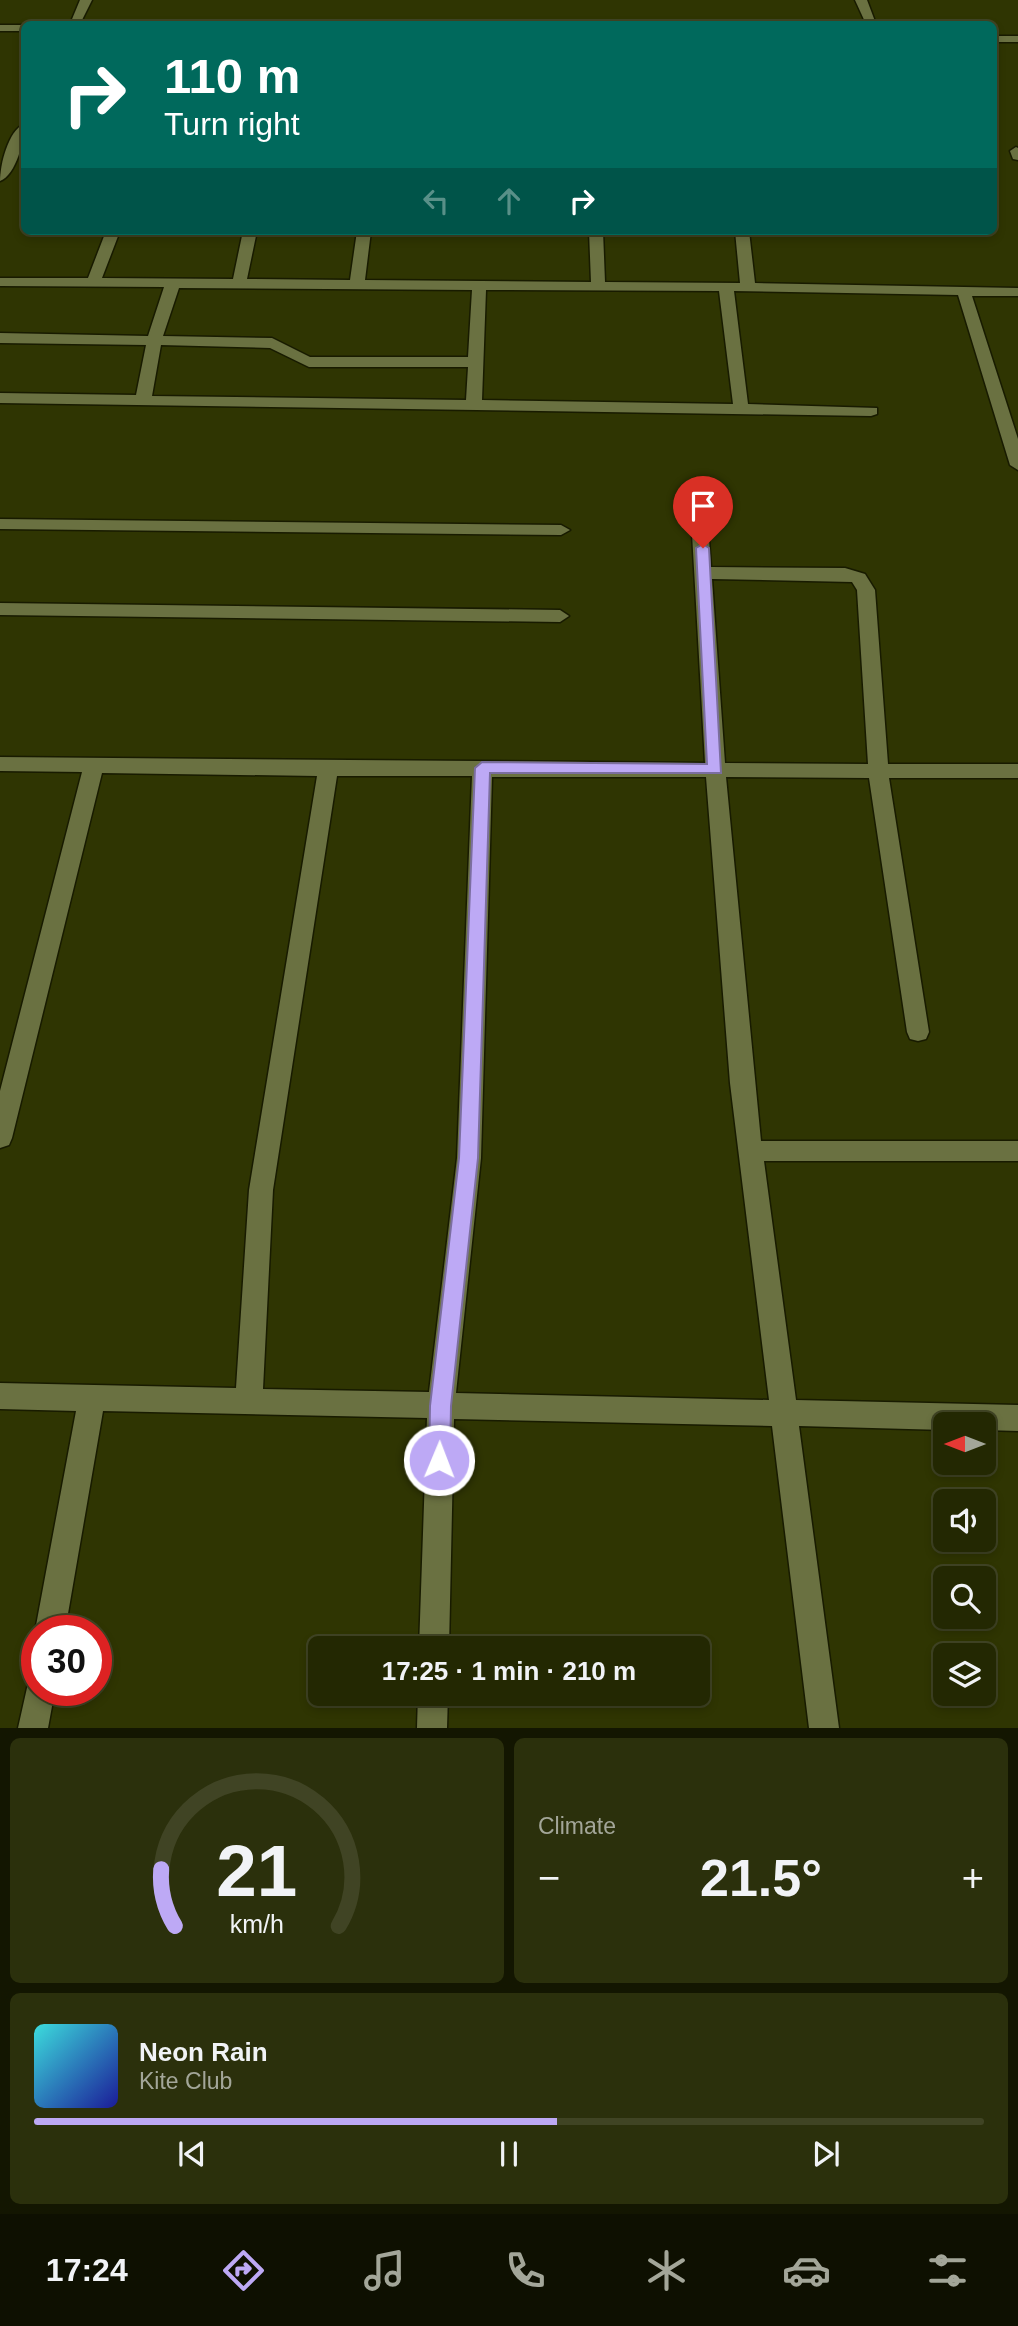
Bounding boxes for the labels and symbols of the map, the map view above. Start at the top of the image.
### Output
pin [673,476,733,548]
north arrow [933,1412,996,1475]
position arrow [402,1423,476,1497]
speed limit sign: 30 [21,1615,112,1706]

